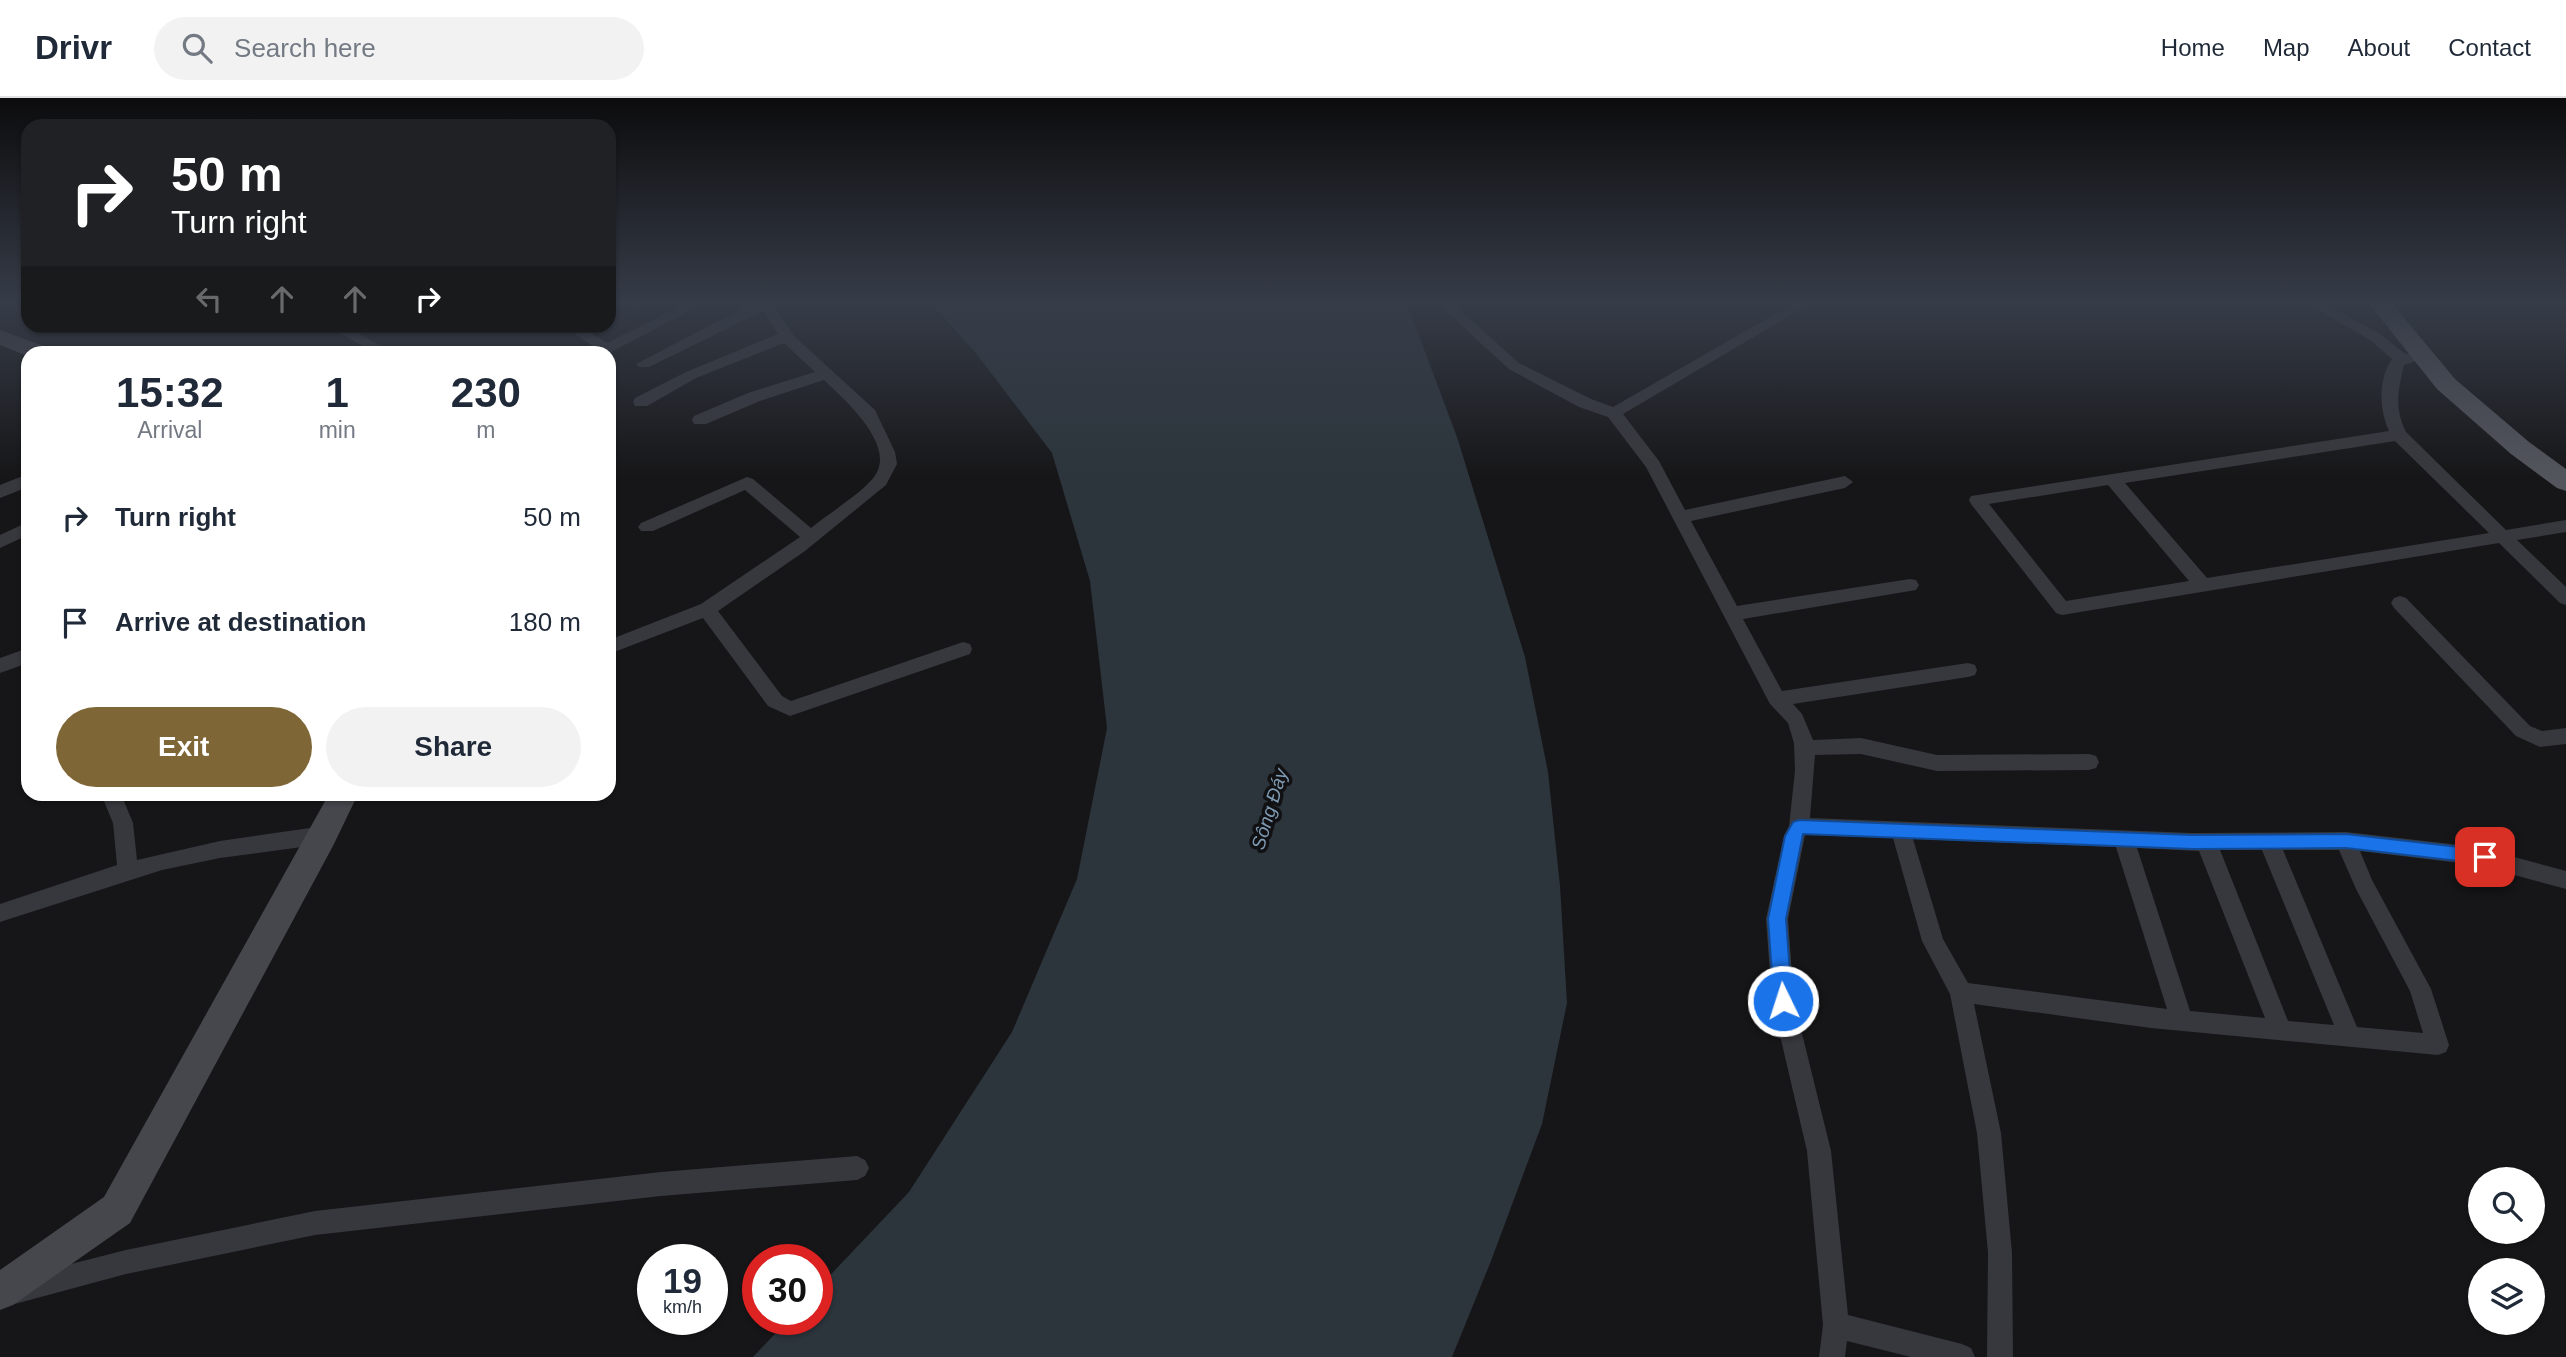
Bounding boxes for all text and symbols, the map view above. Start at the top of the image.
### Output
search box [154,17,644,80]
text: Drivr [35,29,112,66]
icon: search [178,29,216,67]
text: Search here [234,33,376,63]
text: Home [2161,34,2225,61]
text: Map [2263,34,2310,61]
text: About [2348,34,2410,61]
text: Contact [2448,34,2531,61]
icon: right [56,147,147,238]
text: 50 m [171,147,283,201]
text: Turn right [171,204,307,240]
icon: left [190,280,228,318]
icon: ahead [263,280,301,318]
icon: ahead [336,280,374,318]
icon: right [409,280,447,318]
text: 15:32 [116,369,224,416]
text: 1 [325,369,349,416]
text: 230 [451,369,521,416]
text: Arrival [137,417,202,443]
text: min [319,417,356,443]
text: m [476,417,495,443]
icon: right [56,499,94,537]
text: Turn right [115,502,236,532]
text: 50 m [523,502,581,532]
icon: arrive [56,604,94,642]
text: Arrive at destination [115,607,366,637]
text: 180 m [509,607,581,637]
button: Exit [56,707,312,787]
button: Share [326,707,581,787]
water label: Sông Đáy [1247,765,1292,852]
pin [2455,827,2515,887]
icon: arrive [2466,838,2504,876]
position arrow [1746,964,1820,1038]
map controls [2468,1167,2545,1335]
button: search [2468,1167,2545,1244]
speed limit sign: 30 [742,1244,833,1335]
button: layers [2468,1258,2545,1335]
text: 19 [663,1261,702,1300]
text: km/h [663,1297,702,1317]

